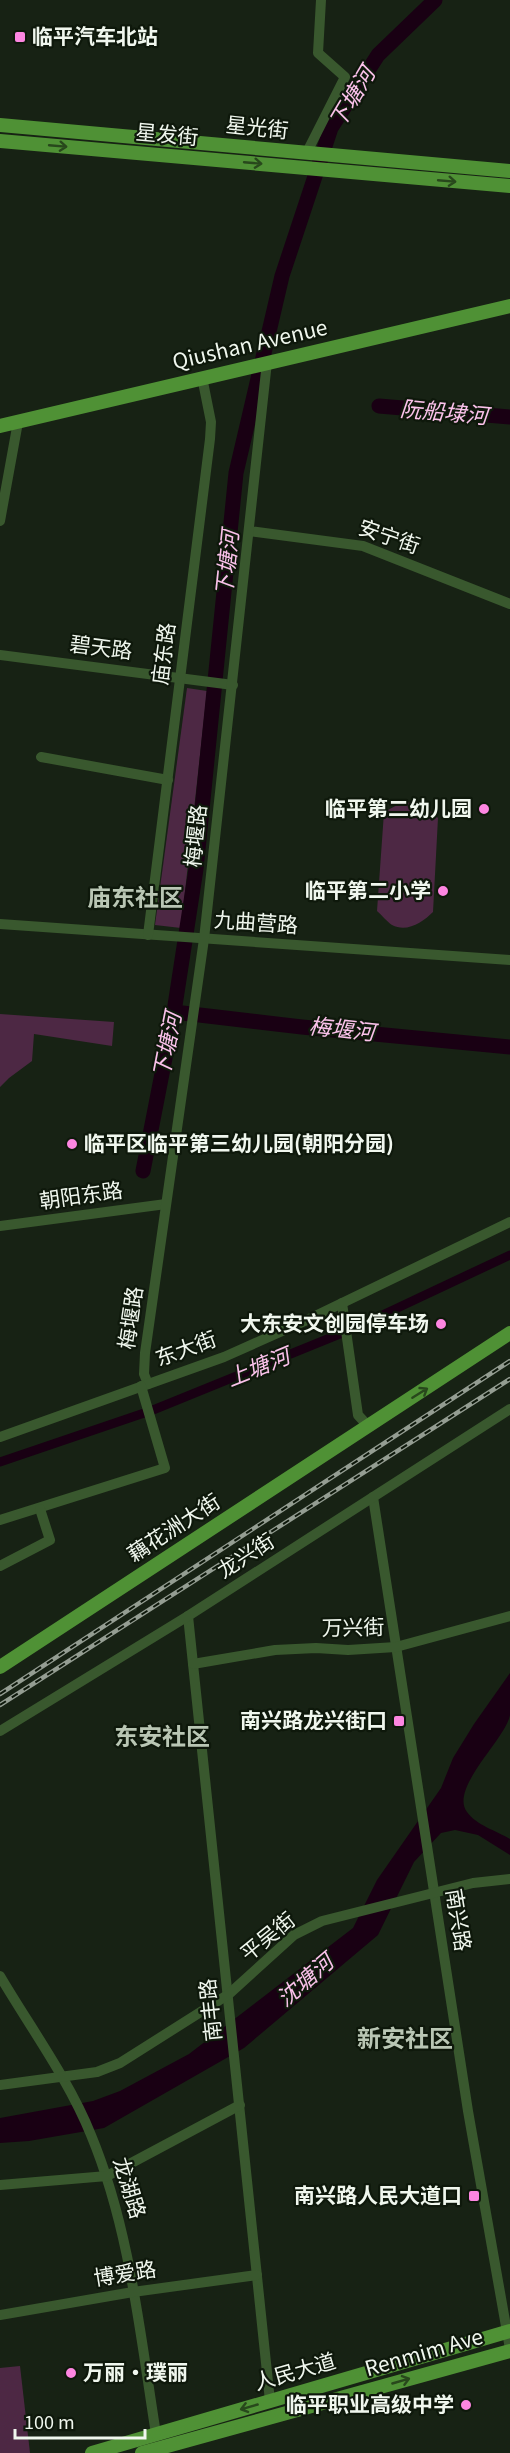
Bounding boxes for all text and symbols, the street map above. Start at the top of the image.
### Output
place label: 临平汽车北站 [32,20,158,50]
marker: 临平汽车北站 [13,30,27,44]
water label: 下塘河 [320,56,383,133]
street label: 星光街 [224,108,290,144]
street label: 星发街 [134,115,200,151]
one-way arrow [48,141,68,152]
one-way arrow [242,158,262,169]
one-way arrow [436,175,456,186]
street label: Qiushan Avenue [169,311,330,375]
water label: 阮船埭河 [399,390,493,430]
street label: 安宁街 [355,511,424,560]
water label: 下塘河 [206,524,245,597]
street label: 庙东路 [143,621,181,687]
street label: 碧天路 [68,627,134,665]
place label: 临平第二幼儿园 [325,792,472,822]
marker: 临平第二幼儿园 [477,802,491,816]
street label: 梅堰路 [176,803,212,869]
place label: 临平第二小学 [305,874,431,904]
district label: 庙东社区 [87,878,183,913]
marker: 临平第二小学 [436,884,450,898]
street label: 九曲营路 [213,903,299,939]
water label: 下塘河 [143,1005,188,1080]
water label: 梅堰河 [308,1008,381,1047]
place label: 临平区临平第三幼儿园(朝阳分园) [84,1127,394,1157]
marker: 临平区临平第三幼儿园(朝阳分园) [65,1137,79,1151]
street label: 朝阳东路 [37,1173,124,1215]
street label: 梅堰路 [110,1284,148,1351]
place label: 大东安文创园停车场 [240,1307,429,1337]
marker: 大东安文创园停车场 [434,1317,448,1331]
street label: 东大街 [151,1322,220,1372]
water label: 上塘河 [221,1336,298,1392]
one-way arrow [411,1386,428,1398]
street label: 藕花洲大街 [121,1485,225,1567]
street label: 龙兴街 [210,1525,279,1584]
street label: 万兴街 [321,1610,385,1642]
place label: 南兴路龙兴街口 [240,1704,387,1734]
marker: 南兴路龙兴街口 [392,1714,406,1728]
district label: 东安社区 [114,1717,210,1752]
street label: 南兴路 [440,1886,480,1953]
street label: 平吴街 [233,1904,301,1967]
water label: 沈塘河 [268,1942,342,2012]
street label: 南丰路 [191,1977,227,2043]
district label: 新安社区 [357,2019,453,2054]
street label: 龙湖路 [107,2153,154,2222]
place label: 南兴路人民大道口 [294,2179,462,2209]
marker: 南兴路人民大道口 [467,2189,481,2203]
street label: 博爱路 [91,2252,158,2292]
street label: Renmim Ave [361,2320,486,2382]
street label: 人民大道 [250,2344,339,2396]
place label: 万丽·璞丽 [83,2356,188,2386]
marker: 万丽·璞丽 [64,2366,78,2380]
one-way arrow [391,2375,410,2386]
place label: 临平职业高级中学 [286,2388,454,2418]
marker: 临平职业高级中学 [459,2398,473,2412]
scale bar [15,2402,146,2440]
one-way arrow [240,2402,259,2413]
text: 100 m [24,2408,75,2434]

